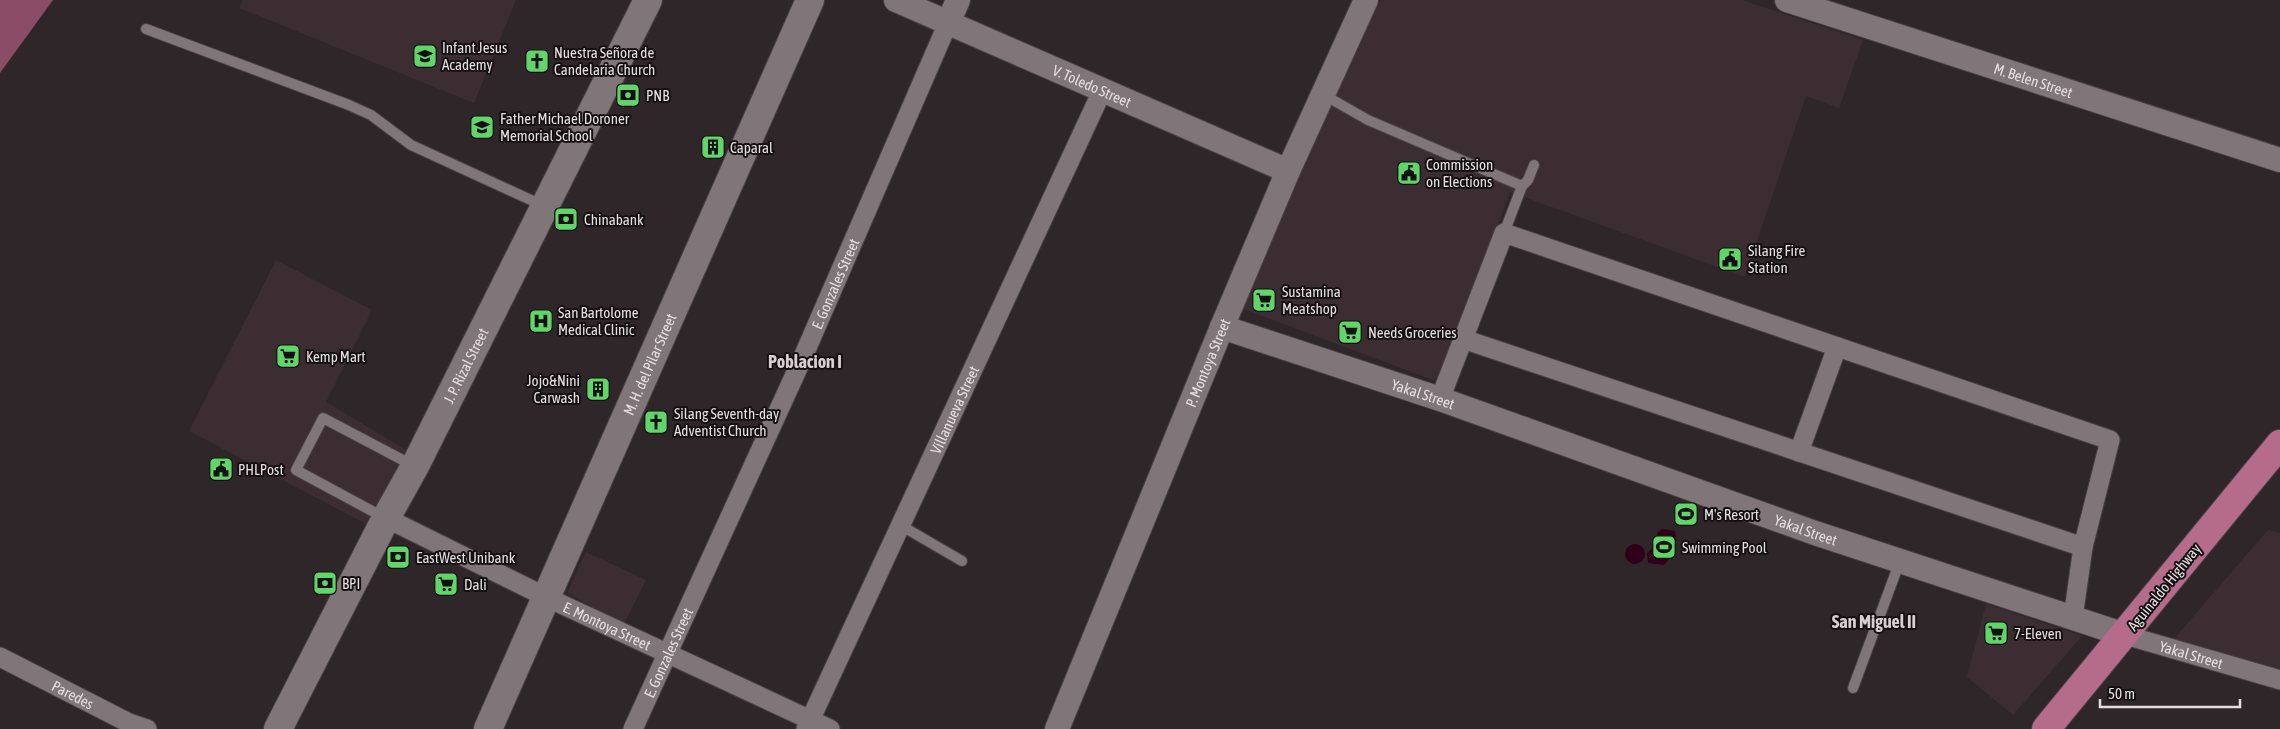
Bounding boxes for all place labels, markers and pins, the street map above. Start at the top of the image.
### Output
place label: Infant Jesus Academy [442,39,507,73]
school or university icon: Infant Jesus Academy [412,43,438,69]
place label: Nuestra Señora de Candelaria Church [554,44,655,78]
church icon: Nuestra Señora de Candelaria Church [524,48,550,74]
bank icon: PNB [615,82,641,108]
place label: PNB [646,87,669,104]
place label: Father Michael Doroner Memorial School [500,110,630,144]
school or university icon: Father Michael Doroner Memorial School [469,114,495,140]
building icon: Caparal [700,134,726,160]
place label: Caparal [730,139,773,156]
place label: Commission on Elections [1426,156,1493,190]
public building icon: Commission on Elections [1396,160,1422,186]
bank icon: Chinabank [553,206,579,232]
place label: Chinabank [584,211,644,228]
place label: Silang Fire Station [1748,242,1805,276]
public building icon: Silang Fire Station [1717,246,1743,272]
place label: Sustamina Meatshop [1282,283,1341,317]
supermarket icon: Sustamina Meatshop [1251,287,1277,313]
place label: San Bartolome Medical Clinic [558,304,639,338]
hospital icon: San Bartolome Medical Clinic [528,308,554,334]
supermarket icon: Needs Groceries [1337,319,1363,345]
place label: Needs Groceries [1368,324,1457,341]
supermarket icon: Kemp Mart [275,343,301,369]
place label: Kemp Mart [306,348,365,365]
place label: Jojo&Nini Carwash [527,372,580,406]
building icon: Jojo&Nini Carwash [585,376,611,402]
place label: Silang Seventh-day Adventist Church [674,405,779,439]
church icon: Silang Seventh-day Adventist Church [643,409,669,435]
public building icon: PHLPost [208,456,234,482]
place label: PHLPost [238,461,284,478]
sports icon: M's Resort [1673,501,1699,527]
place label: M's Resort [1704,506,1759,523]
sports icon: Swimming Pool [1651,534,1677,560]
place label: Swimming Pool [1682,539,1767,556]
bank icon: EastWest Unibank [385,544,411,570]
place label: EastWest Unibank [416,549,516,566]
bank icon: BPI [312,570,338,596]
supermarket icon: Dali [433,571,459,597]
place label: BPI [342,575,360,592]
place label: Dali [464,576,487,593]
supermarket icon: 7-Eleven [1983,620,2009,646]
place label: 7-Eleven [2014,625,2062,642]

